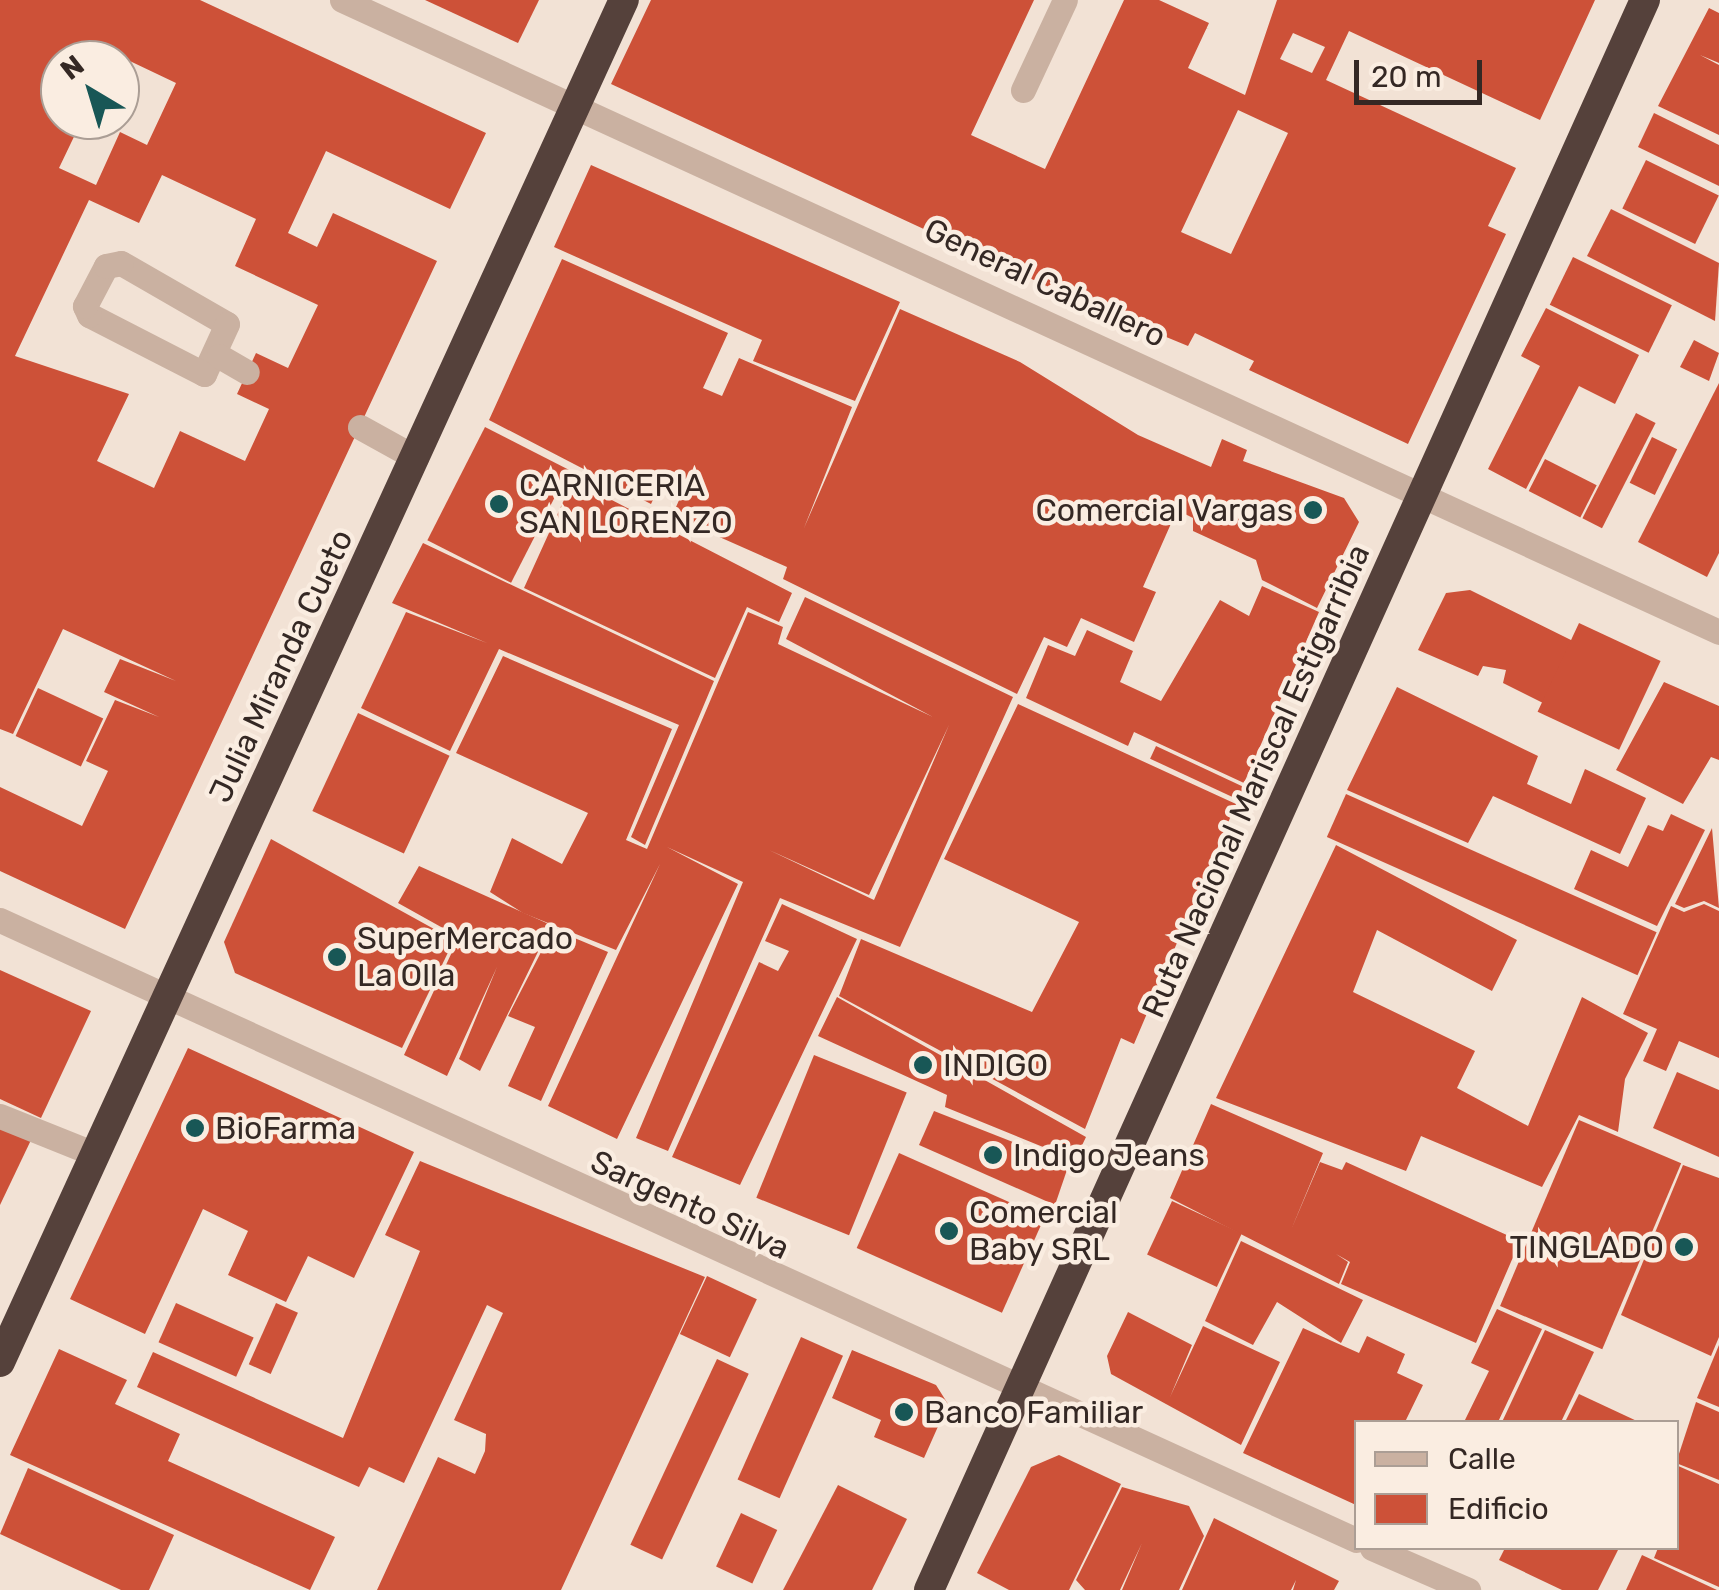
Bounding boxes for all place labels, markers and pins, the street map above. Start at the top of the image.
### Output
place label: CARNICERIA SAN LORENZO [519,467,733,542]
place label: Comercial Vargas [1035,491,1293,529]
marker: CARNICERIA SAN LORENZO [488,493,510,515]
marker: Comercial Vargas [1302,499,1324,521]
place label: SuperMercado La Olla [357,920,573,995]
marker: SuperMercado La Olla [326,946,348,968]
place label: INDIGO [943,1046,1048,1084]
marker: INDIGO [912,1054,934,1076]
place label: BioFarma [215,1109,356,1147]
marker: BioFarma [184,1117,206,1139]
place label: Indigo Jeans [1013,1136,1205,1174]
marker: Indigo Jeans [982,1144,1004,1166]
place label: Comercial Baby SRL [969,1194,1118,1269]
marker: Comercial Baby SRL [938,1220,960,1242]
place label: TINGLADO [1510,1228,1664,1266]
marker: TINGLADO [1673,1236,1695,1258]
place label: Banco Familiar [924,1393,1143,1431]
marker: Banco Familiar [893,1401,915,1423]

